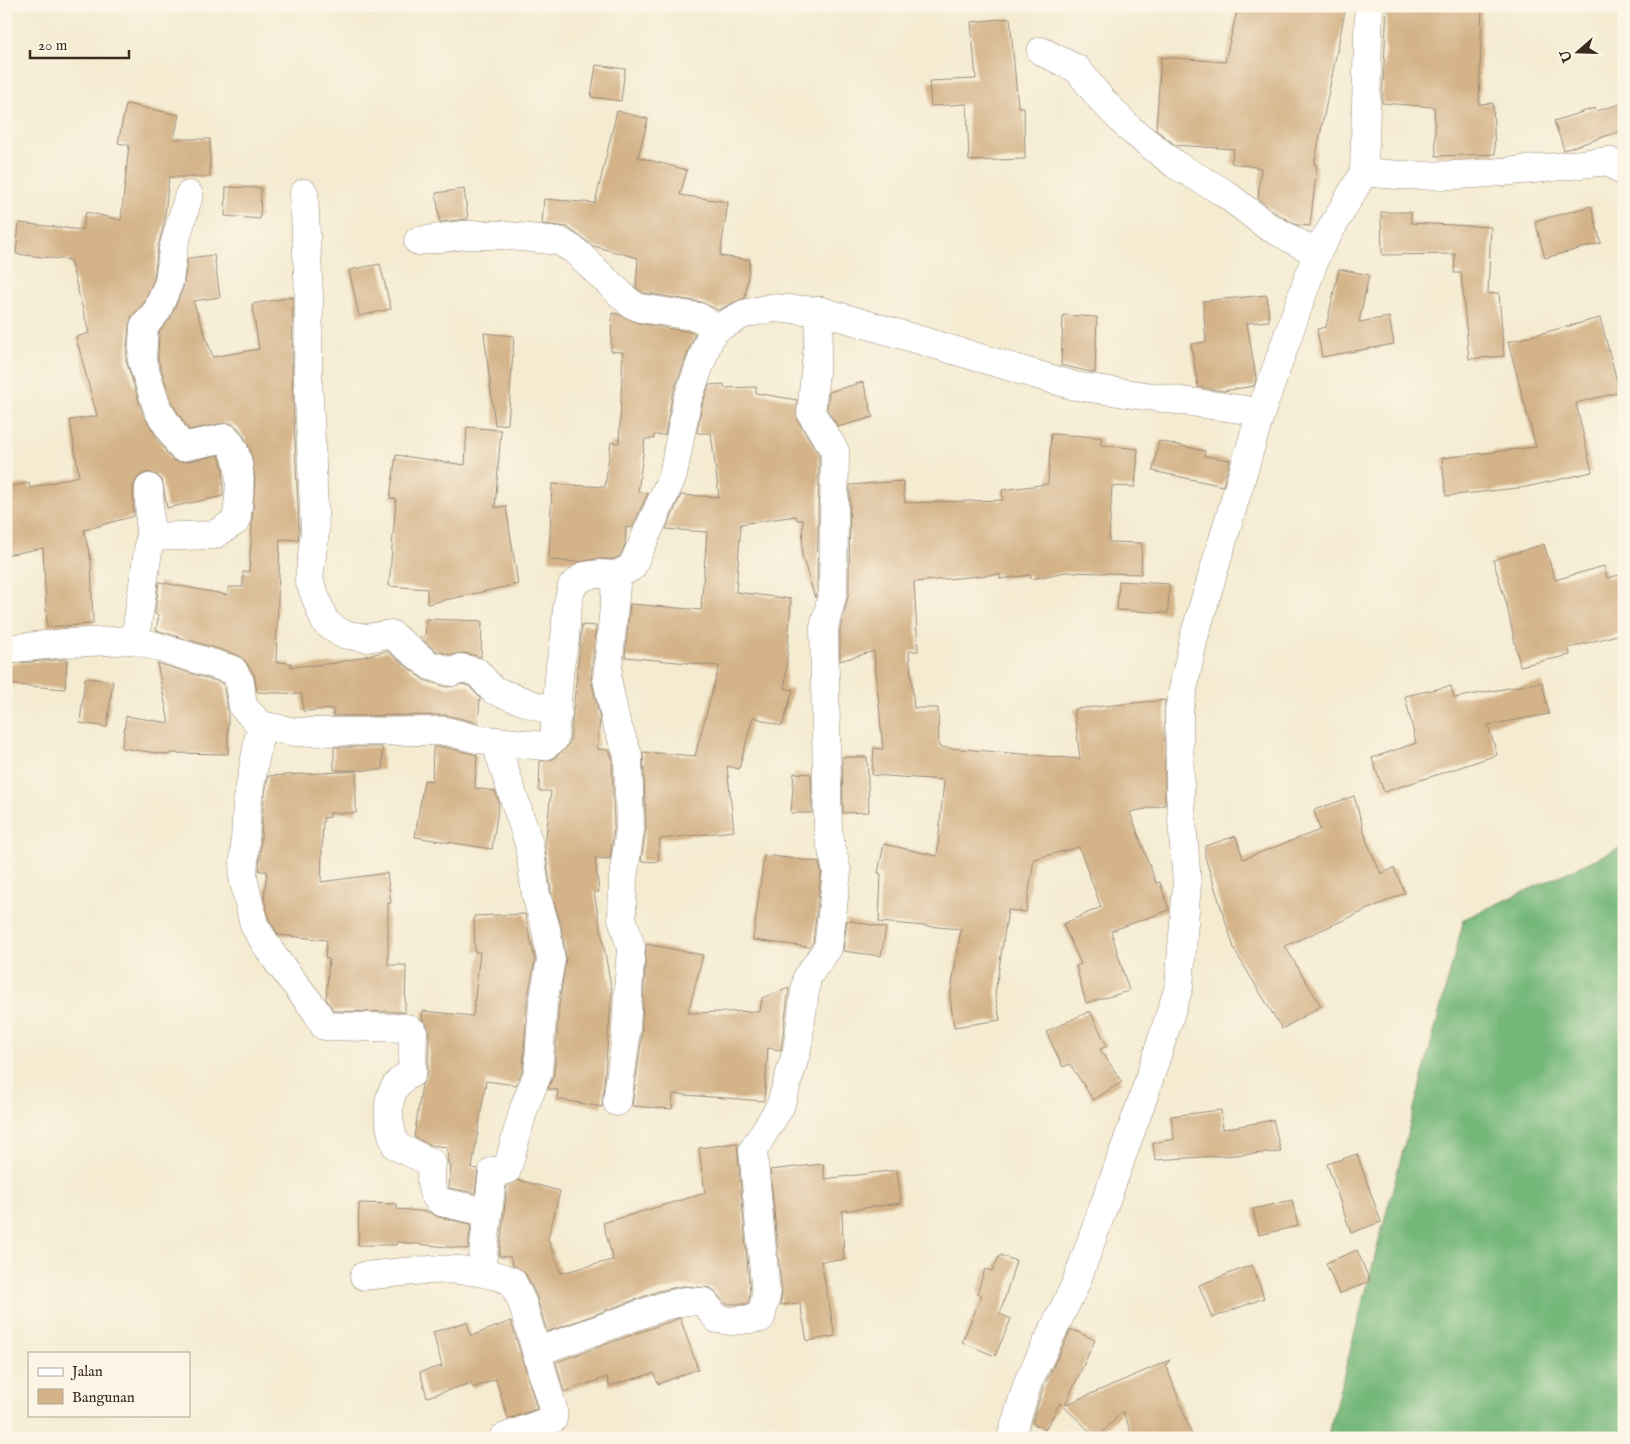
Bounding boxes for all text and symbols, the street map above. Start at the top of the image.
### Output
scale bar [30,28,129,60]
north arrow [1552,28,1602,78]
text: 20 m [38,36,68,55]
text: U [1556,46,1578,66]
legend [28,1352,190,1416]
text: Jalan [70,1362,103,1381]
text: Bangunan [72,1388,135,1407]

